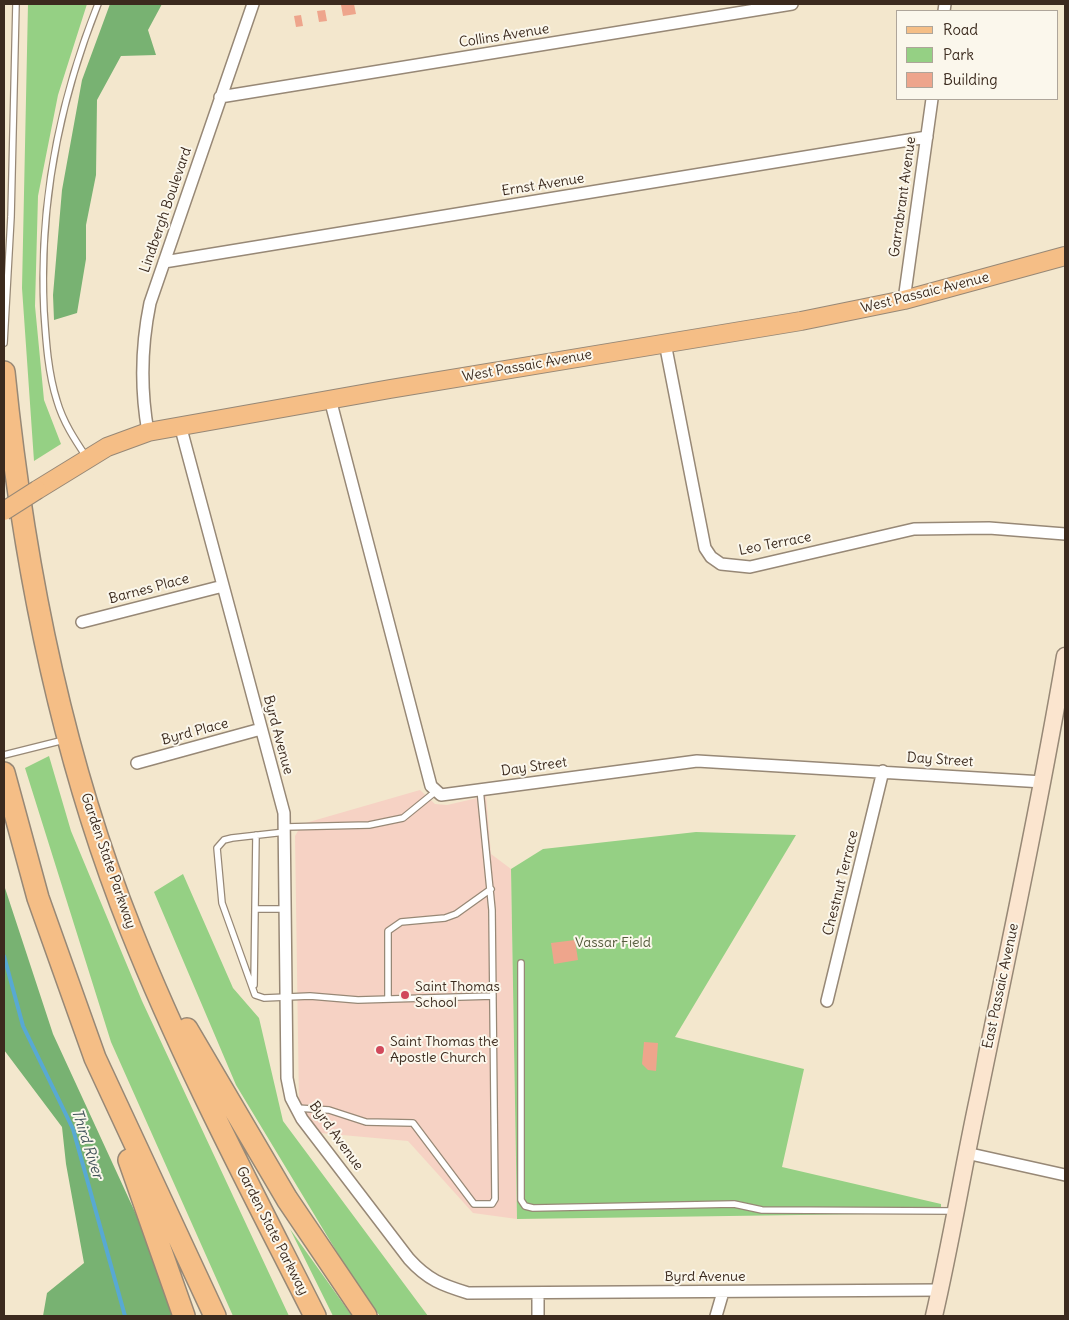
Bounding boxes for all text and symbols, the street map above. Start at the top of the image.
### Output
legend [896,10,1059,100]
text: Road [943,20,978,39]
street label: Collins Avenue [458,21,550,51]
text: Park [943,45,974,64]
text: Building [943,70,998,89]
street label: Garrabrant Avenue [886,136,920,258]
street label: Lindbergh Boulevard [137,145,195,275]
street label: Ernst Avenue [501,170,585,200]
street label: West Passaic Avenue [859,269,991,317]
street label: West Passaic Avenue [461,346,593,386]
street label: Leo Terrace [737,529,813,559]
street label: Barnes Place [107,570,191,608]
street label: Byrd Avenue [259,694,297,776]
street label: Byrd Place [160,715,230,749]
street label: Day Street [906,749,974,771]
street label: Day Street [500,754,568,780]
street label: Garden State Parkway [77,791,139,931]
street label: Chestnut Terrace [820,829,862,937]
street label: East Passaic Avenue [980,922,1022,1050]
park label: Vassar Field [575,935,651,951]
place label: Saint Thomas School [415,979,500,1012]
marker: Saint Thomas School [399,989,411,1001]
place label: Saint Thomas the Apostle Church [390,1034,499,1066]
marker: Saint Thomas the Apostle Church [374,1044,386,1056]
street label: Byrd Avenue [305,1098,367,1174]
water label: Third River [67,1107,107,1181]
street label: Garden State Parkway [232,1164,312,1298]
street label: Byrd Avenue [664,1269,746,1285]

